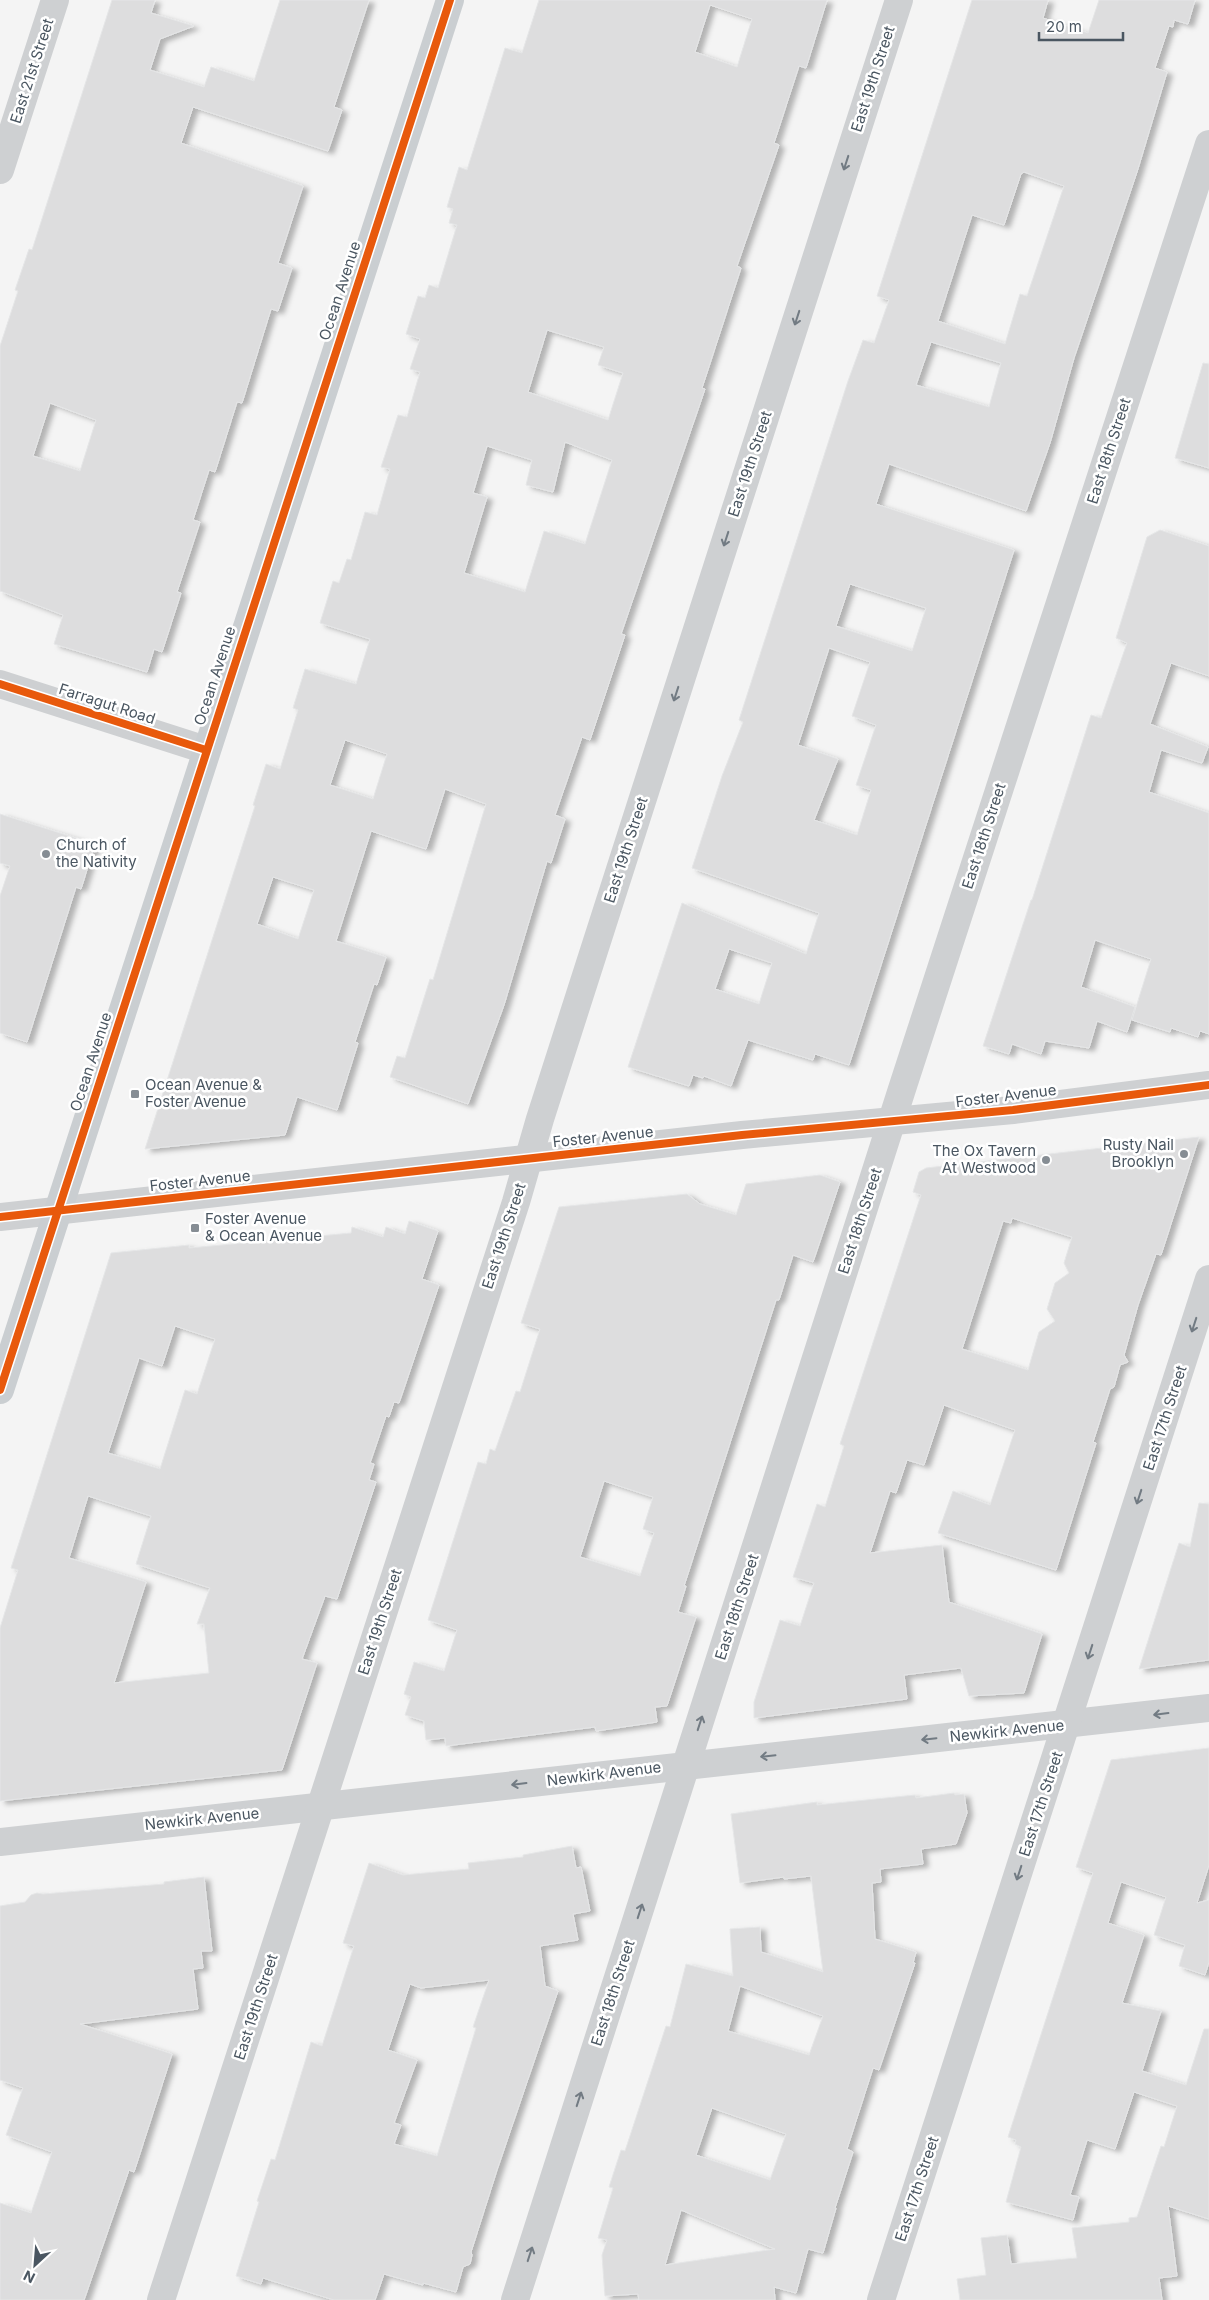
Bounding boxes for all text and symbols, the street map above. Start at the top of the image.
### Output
scale bar [1039,10,1123,42]
street label: East 21st Street [6,16,57,126]
text: 20 m [1046,17,1082,36]
street label: East 19th Street [846,23,899,134]
one-way arrow [841,155,851,171]
street label: Ocean Avenue [315,239,364,343]
one-way arrow [791,309,801,325]
street label: East 18th Street [1082,395,1135,506]
street label: East 19th Street [723,408,776,519]
one-way arrow [720,531,730,547]
street label: Ocean Avenue [190,624,239,728]
street label: Farragut Road [57,679,158,728]
one-way arrow [671,686,680,701]
street label: East 18th Street [957,780,1010,891]
street label: East 19th Street [599,794,652,905]
place label: Church of the Nativity [56,835,137,871]
marker: Church of the Nativity [40,848,52,860]
street label: Ocean Avenue [66,1010,115,1114]
place label: Ocean Avenue & Foster Avenue [145,1075,262,1111]
street label: Foster Avenue [955,1080,1057,1111]
marker: Ocean Avenue & Foster Avenue [129,1088,141,1100]
street label: Foster Avenue [552,1122,654,1151]
place label: Rusty Nail Brooklyn [1103,1135,1174,1171]
place label: The Ox Tavern At Westwood [932,1141,1036,1177]
marker: Rusty Nail Brooklyn [1178,1148,1190,1160]
marker: The Ox Tavern At Westwood [1040,1154,1052,1166]
street label: East 18th Street [833,1165,886,1276]
street label: Foster Avenue [149,1166,251,1195]
street label: East 19th Street [477,1180,530,1291]
place label: Foster Avenue & Ocean Avenue [205,1209,322,1245]
marker: Foster Avenue & Ocean Avenue [189,1222,201,1234]
one-way arrow [1189,1317,1199,1333]
street label: East 17th Street [1139,1363,1190,1473]
one-way arrow [1134,1489,1144,1505]
street label: East 18th Street [710,1551,763,1662]
street label: East 19th Street [353,1566,406,1677]
one-way arrow [1085,1643,1095,1659]
one-way arrow [1153,1709,1169,1719]
one-way arrow [696,1715,706,1731]
street label: Newkirk Avenue [949,1715,1065,1746]
one-way arrow [922,1734,938,1744]
street label: East 17th Street [1015,1749,1066,1859]
one-way arrow [760,1751,776,1761]
street label: Newkirk Avenue [546,1757,662,1790]
one-way arrow [512,1779,528,1789]
street label: Newkirk Avenue [144,1803,260,1834]
one-way arrow [1014,1865,1023,1880]
one-way arrow [635,1903,645,1919]
street label: East 18th Street [586,1937,639,2048]
street label: East 19th Street [229,1951,282,2062]
one-way arrow [575,2091,585,2107]
street label: East 17th Street [891,2134,942,2244]
north arrow [10,2240,60,2290]
one-way arrow [525,2246,535,2262]
text: N [21,2267,38,2287]

